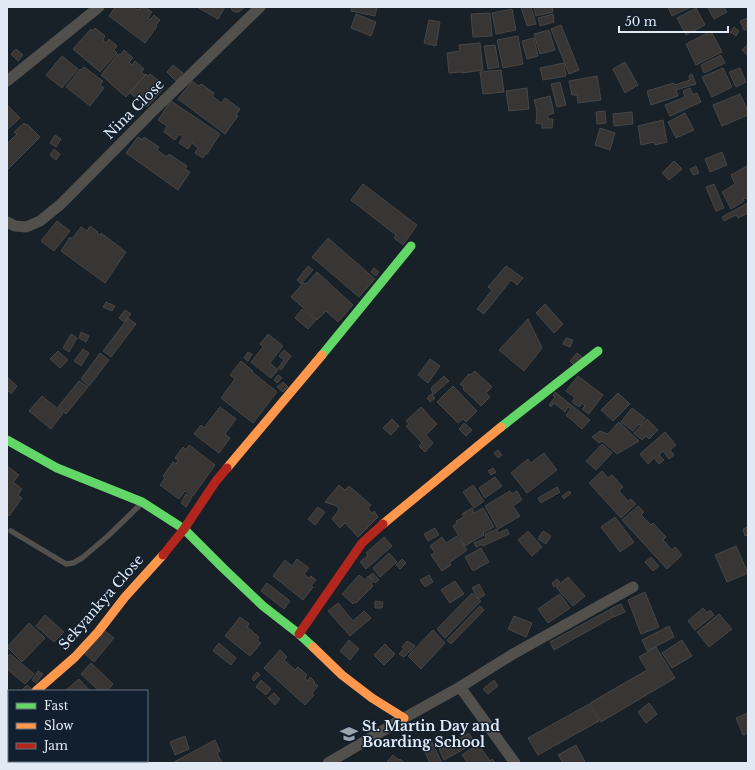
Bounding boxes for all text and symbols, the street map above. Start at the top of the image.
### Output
scale bar [619,8,728,34]
text: 50 m [625,14,657,29]
street label: Nina Close [100,75,168,143]
street label: Sekyankya Close [55,551,147,653]
legend [8,690,148,762]
text: Fast [44,698,69,713]
place label: St. Martin Day and Boarding School [362,717,500,751]
text: Slow [44,718,74,733]
school or university icon: St. Martin Day and Boarding School [339,724,359,744]
text: Jam [42,738,68,753]

